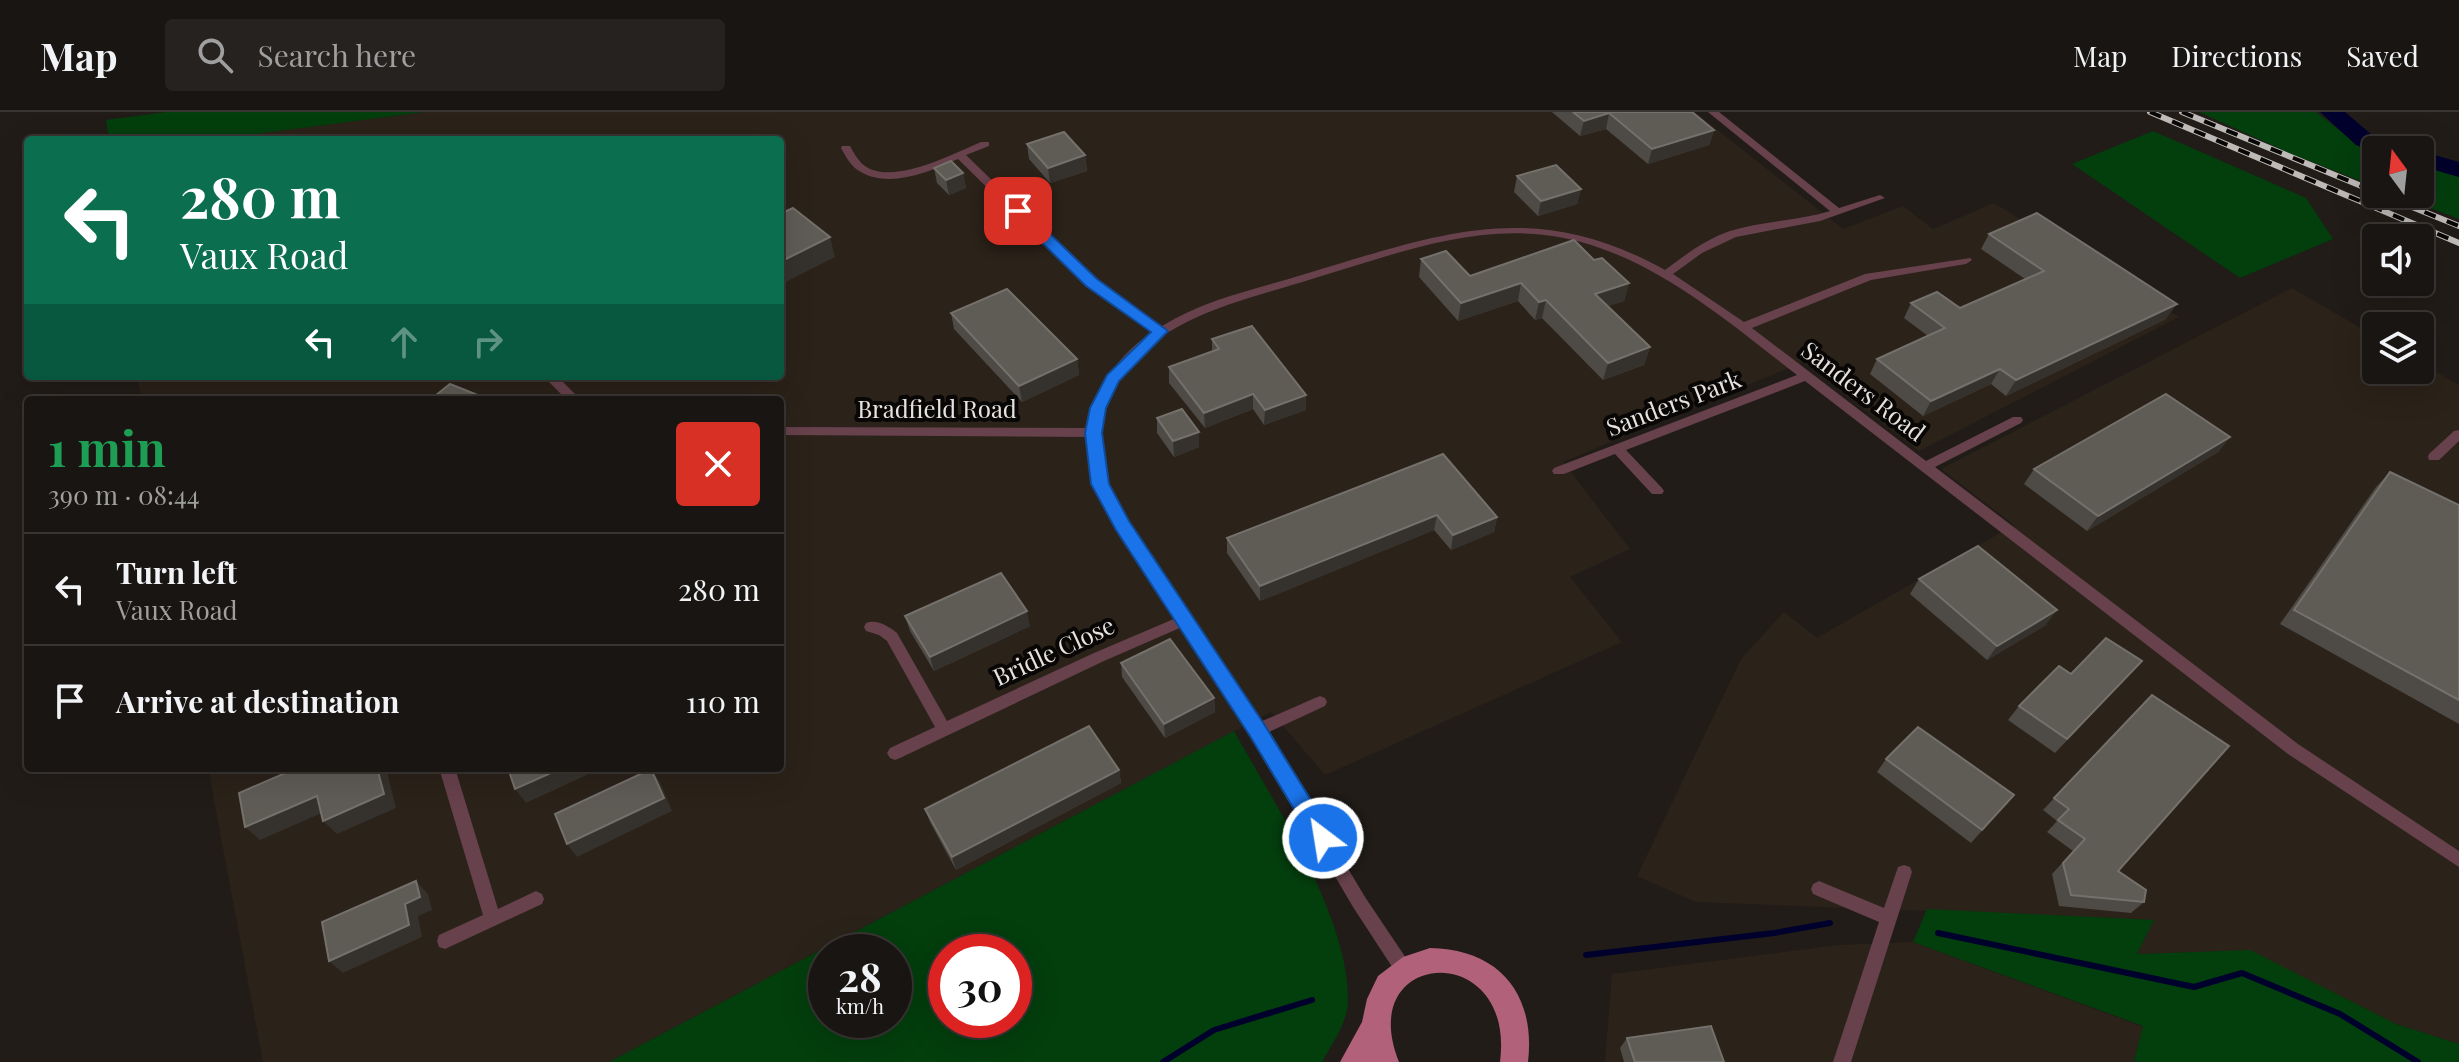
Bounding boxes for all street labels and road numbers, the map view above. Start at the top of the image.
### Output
street label: Sanders Road [1796,333,1933,448]
street label: Sanders Park [1601,361,1746,443]
street label: Bradfield Road [857,392,1017,424]
street label: Bridle Close [987,608,1119,692]

